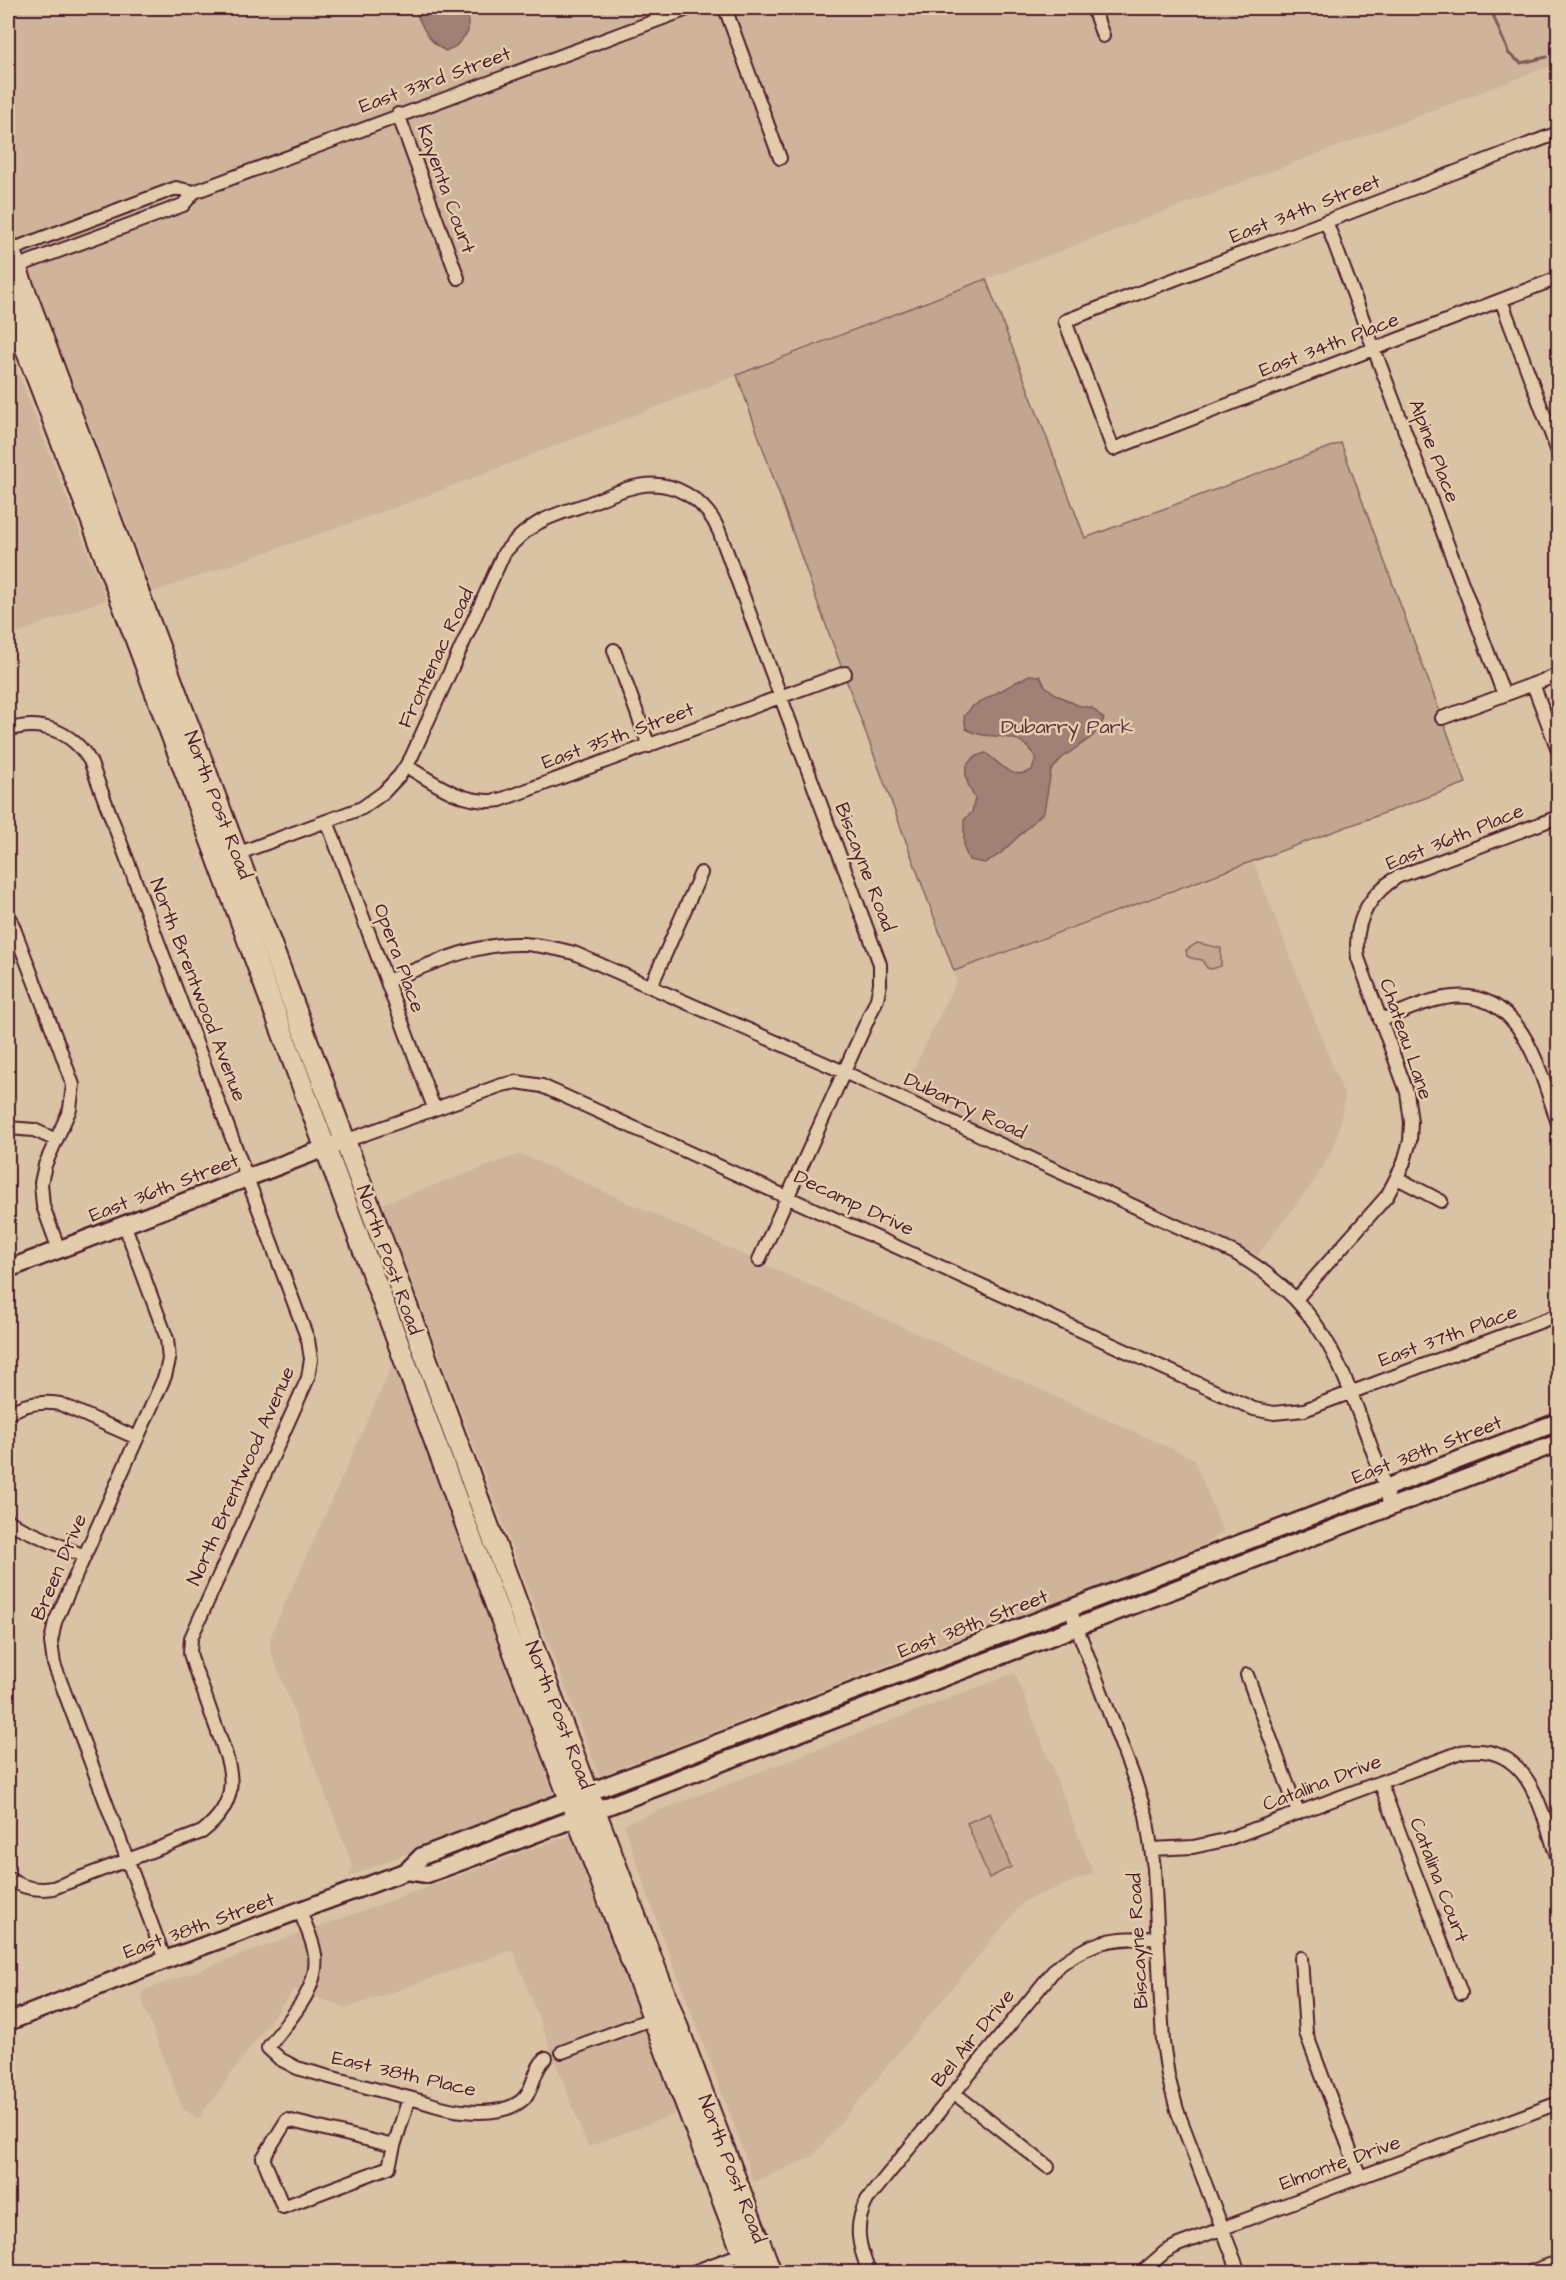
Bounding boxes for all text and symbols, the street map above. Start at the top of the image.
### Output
street label: East 33rd Street [355,40,515,120]
street label: Kayenta Court [409,121,482,258]
street label: East 34th Street [1225,167,1385,251]
street label: East 34th Place [1255,305,1403,384]
street label: Alpine Place [1401,395,1467,507]
street label: Frontenac Road [391,583,481,733]
street label: East 35th Street [538,695,698,777]
park label: Dubarry Park [1001,713,1133,742]
street label: North Post Road [177,727,259,883]
street label: East 36th Place [1382,797,1528,877]
street label: Biscayne Road [827,799,902,936]
street label: North Brentwood Avenue [142,874,254,1106]
street label: Opera Place [366,900,432,1017]
street label: Chateau Lane [1372,975,1440,1103]
street label: Dubarry Road [899,1066,1031,1147]
street label: East 36th Street [85,1147,243,1229]
street label: Decamp Drive [789,1163,919,1243]
street label: North Post Road [349,1181,429,1339]
street label: East 37th Place [1375,1298,1522,1374]
street label: North Brentwood Avenue [180,1362,302,1590]
street label: East 38th Street [1348,1408,1506,1492]
street label: Breen Drive [24,1509,94,1625]
street label: East 38th Street [894,1582,1052,1666]
street label: North Post Road [518,1637,600,1793]
street label: Catalina Drive [1259,1747,1386,1819]
street label: Catalina Court [1402,1814,1476,1946]
street label: Biscayne Road [1120,1872,1157,2010]
street label: East 38th Street [120,1886,278,1966]
street label: Bel Air Drive [925,1983,1022,2093]
street label: East 38th Place [329,2044,479,2104]
street label: North Post Road [691,2091,773,2247]
street label: Elmonte Drive [1276,2128,1405,2198]

